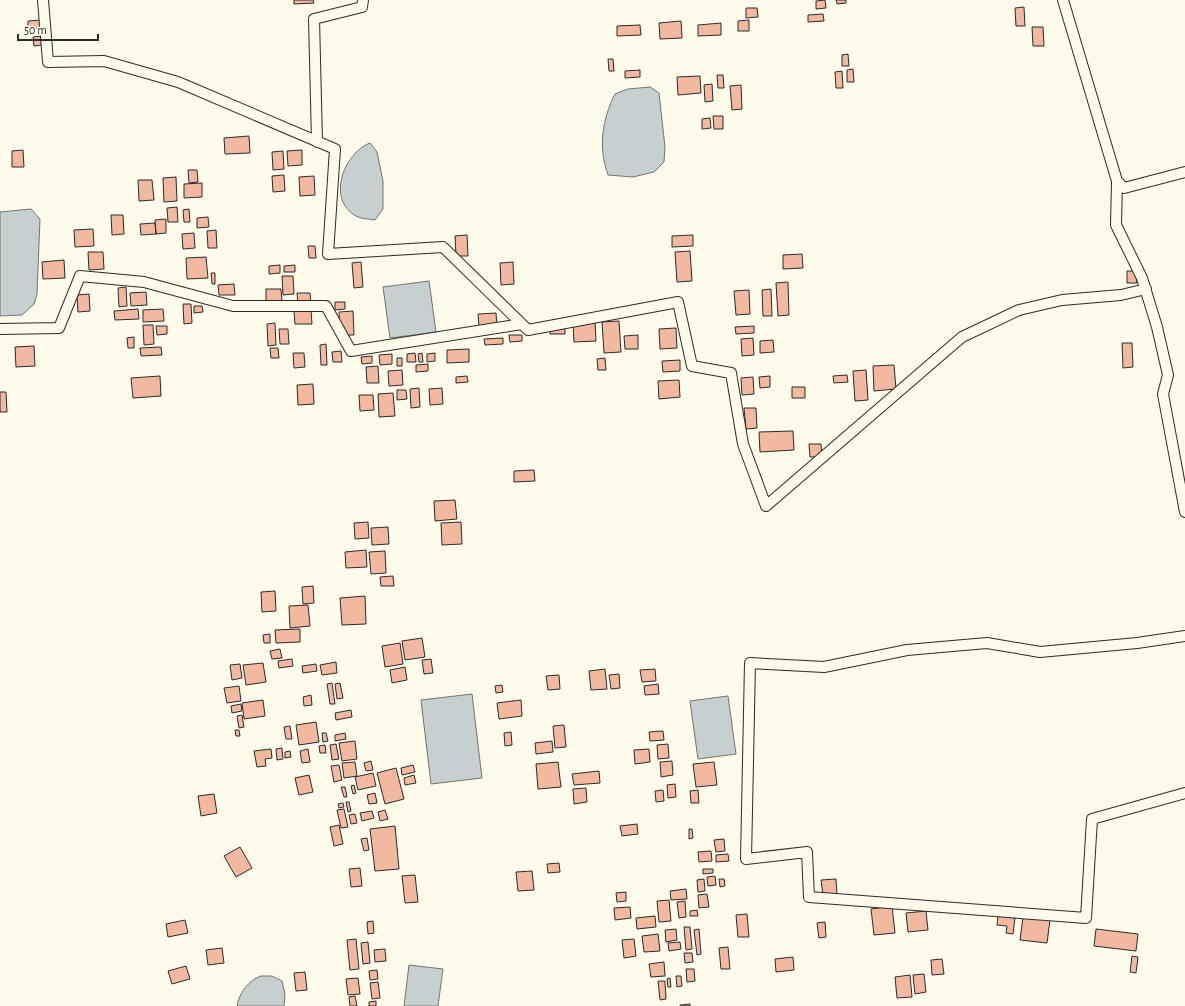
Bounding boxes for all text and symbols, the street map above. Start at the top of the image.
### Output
scale bar [18,16,98,42]
text: 50 m [24,24,47,36]

